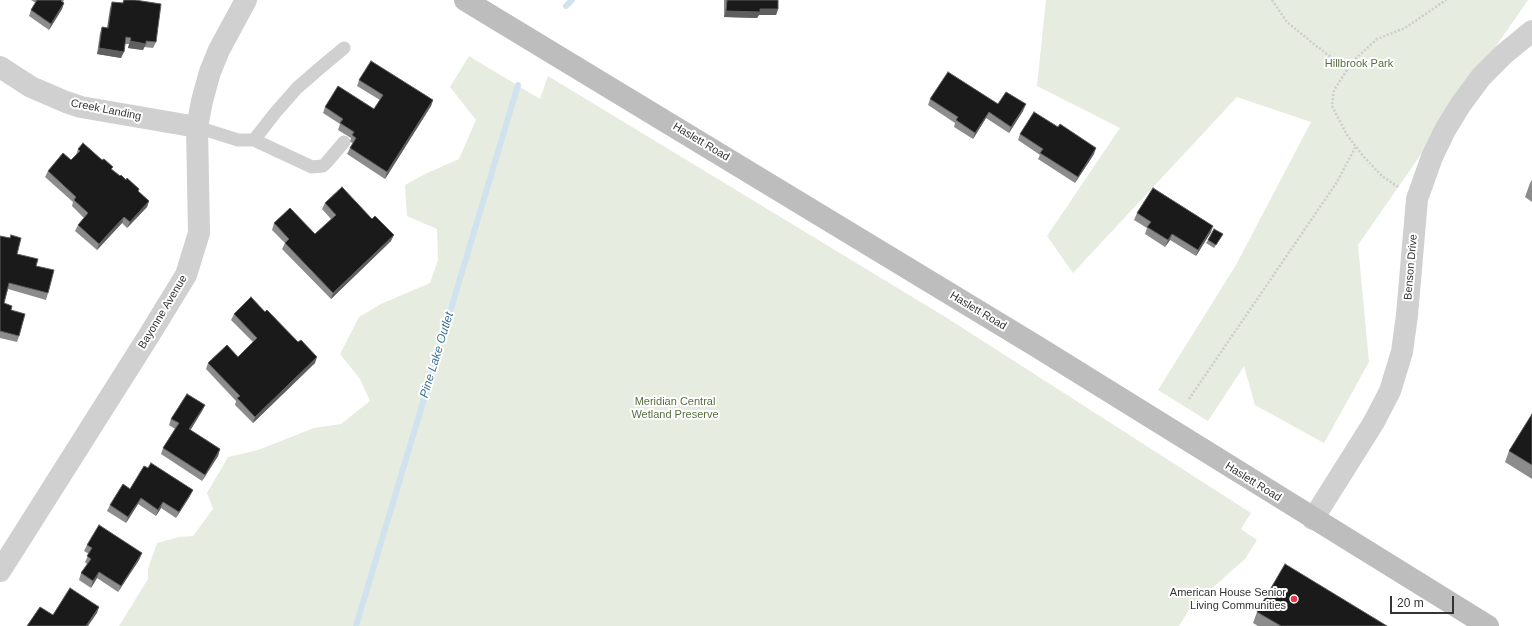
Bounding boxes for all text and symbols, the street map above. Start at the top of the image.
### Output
park label: Hillbrook Park [1325,57,1393,71]
street label: Creek Landing [70,97,142,123]
street label: Haslett Road [670,120,732,164]
street label: Benson Drive [1402,234,1420,300]
street label: Bayonne Avenue [136,273,190,351]
street label: Haslett Road [947,289,1009,333]
water label: Pine Lake Outlet [417,310,457,400]
park label: Meridian Central Wetland Preserve [631,395,719,421]
street label: Haslett Road [1223,460,1283,504]
place label: American House Senior Living Communities [1170,586,1286,612]
scale bar [1392,588,1456,614]
marker: American House Senior Living Communities [1289,594,1299,604]
text: 20 m [1397,596,1424,610]

